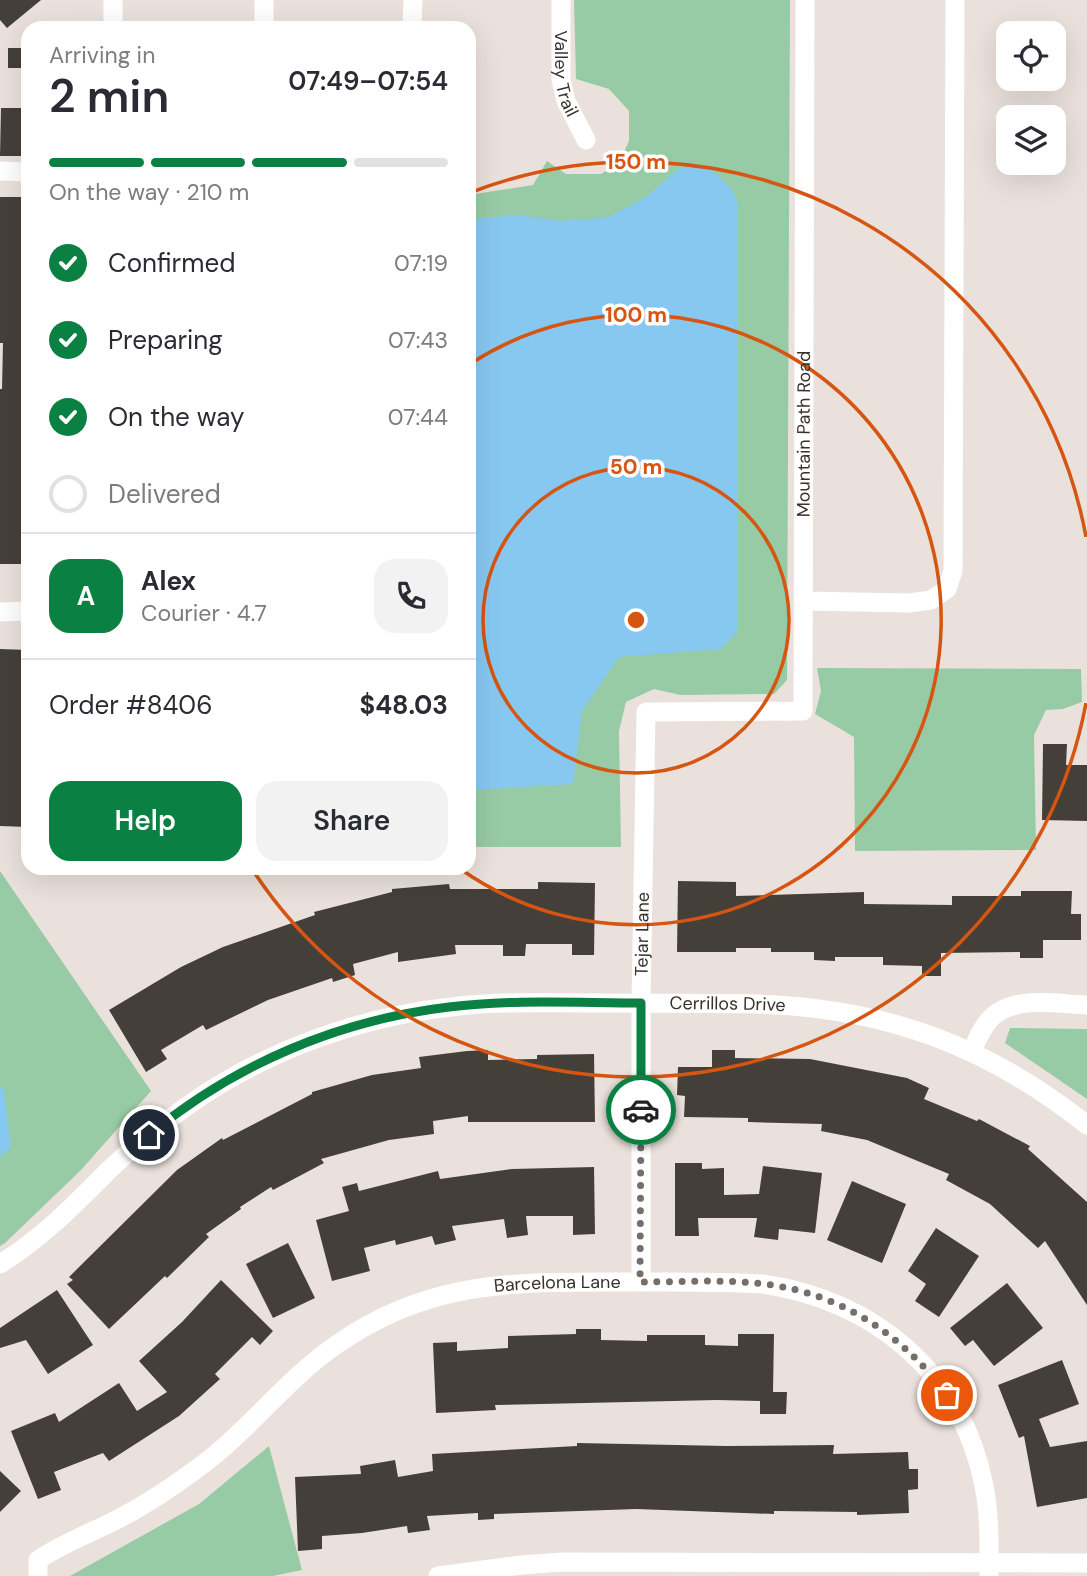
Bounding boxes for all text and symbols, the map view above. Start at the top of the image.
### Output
map controls [996,21,1066,175]
button: locate [996,21,1066,91]
street label: Valley Trail [549,30,584,121]
text: Arriving in [49,40,155,70]
text: 07:49–07:54 [288,64,448,98]
text: 2 min [49,66,169,126]
button: layers [996,105,1066,175]
text: 150 m [606,148,666,176]
text: On the way · 210 m [49,177,249,207]
icon: check [49,244,87,282]
text: Confirmed [108,246,235,280]
text: 07:19 [394,248,448,278]
text: 100 m [605,301,667,329]
icon: check [49,321,87,359]
text: Preparing [108,323,223,357]
text: 07:43 [388,325,448,355]
street label: Mountain Path Road [792,351,816,517]
icon: check [49,398,87,436]
text: On the way [108,400,244,434]
text: 07:44 [388,402,448,432]
text: 50 m [610,453,662,481]
text: Delivered [108,477,221,511]
button: phone [374,559,448,633]
text: Alex [141,564,196,598]
text: A [77,579,95,613]
text: Courier · 4.7 [141,598,267,628]
centre of rings [624,608,648,632]
text: Order #8406 [49,688,212,722]
text: $48.03 [359,688,448,722]
button: Help [49,781,242,861]
button: Share [256,781,448,861]
street label: Tejar Lane [629,892,655,976]
street label: Cerrillos Drive [670,991,786,1017]
courier [606,1075,676,1145]
icon: car [622,1091,660,1129]
pin [119,1105,179,1165]
icon: home [130,1116,168,1154]
street label: Barcelona Lane [493,1270,621,1298]
pin [917,1365,977,1425]
icon: bag [928,1376,966,1414]

